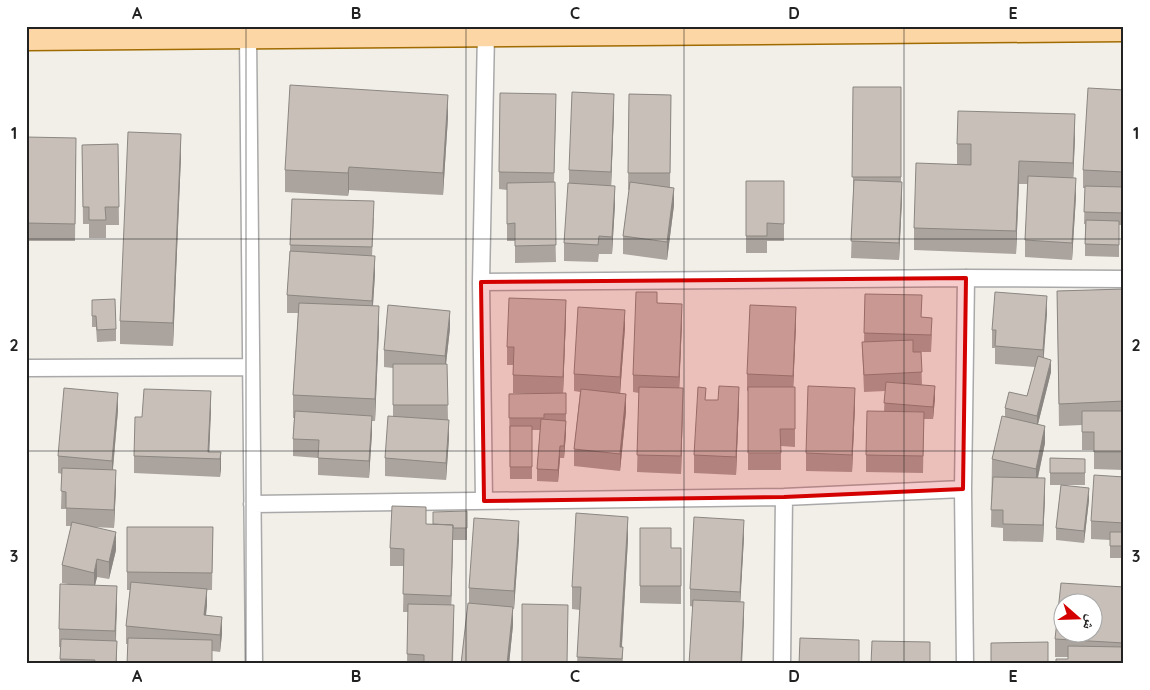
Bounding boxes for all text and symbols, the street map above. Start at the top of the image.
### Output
text: A [132,3,143,23]
text: B [351,3,361,23]
text: C [570,3,580,23]
text: D [788,3,800,23]
text: E [1008,3,1018,23]
text: 1 [11,123,17,143]
text: 1 [1133,123,1139,143]
text: 2 [9,335,19,355]
text: 2 [1131,335,1141,355]
text: 3 [10,546,18,566]
text: 3 [1132,546,1140,566]
north arrow [1052,592,1102,642]
text: ش [1079,612,1101,633]
text: A [132,666,143,686]
text: B [351,666,361,686]
text: C [570,666,580,686]
text: D [788,666,800,686]
text: E [1008,666,1018,686]

